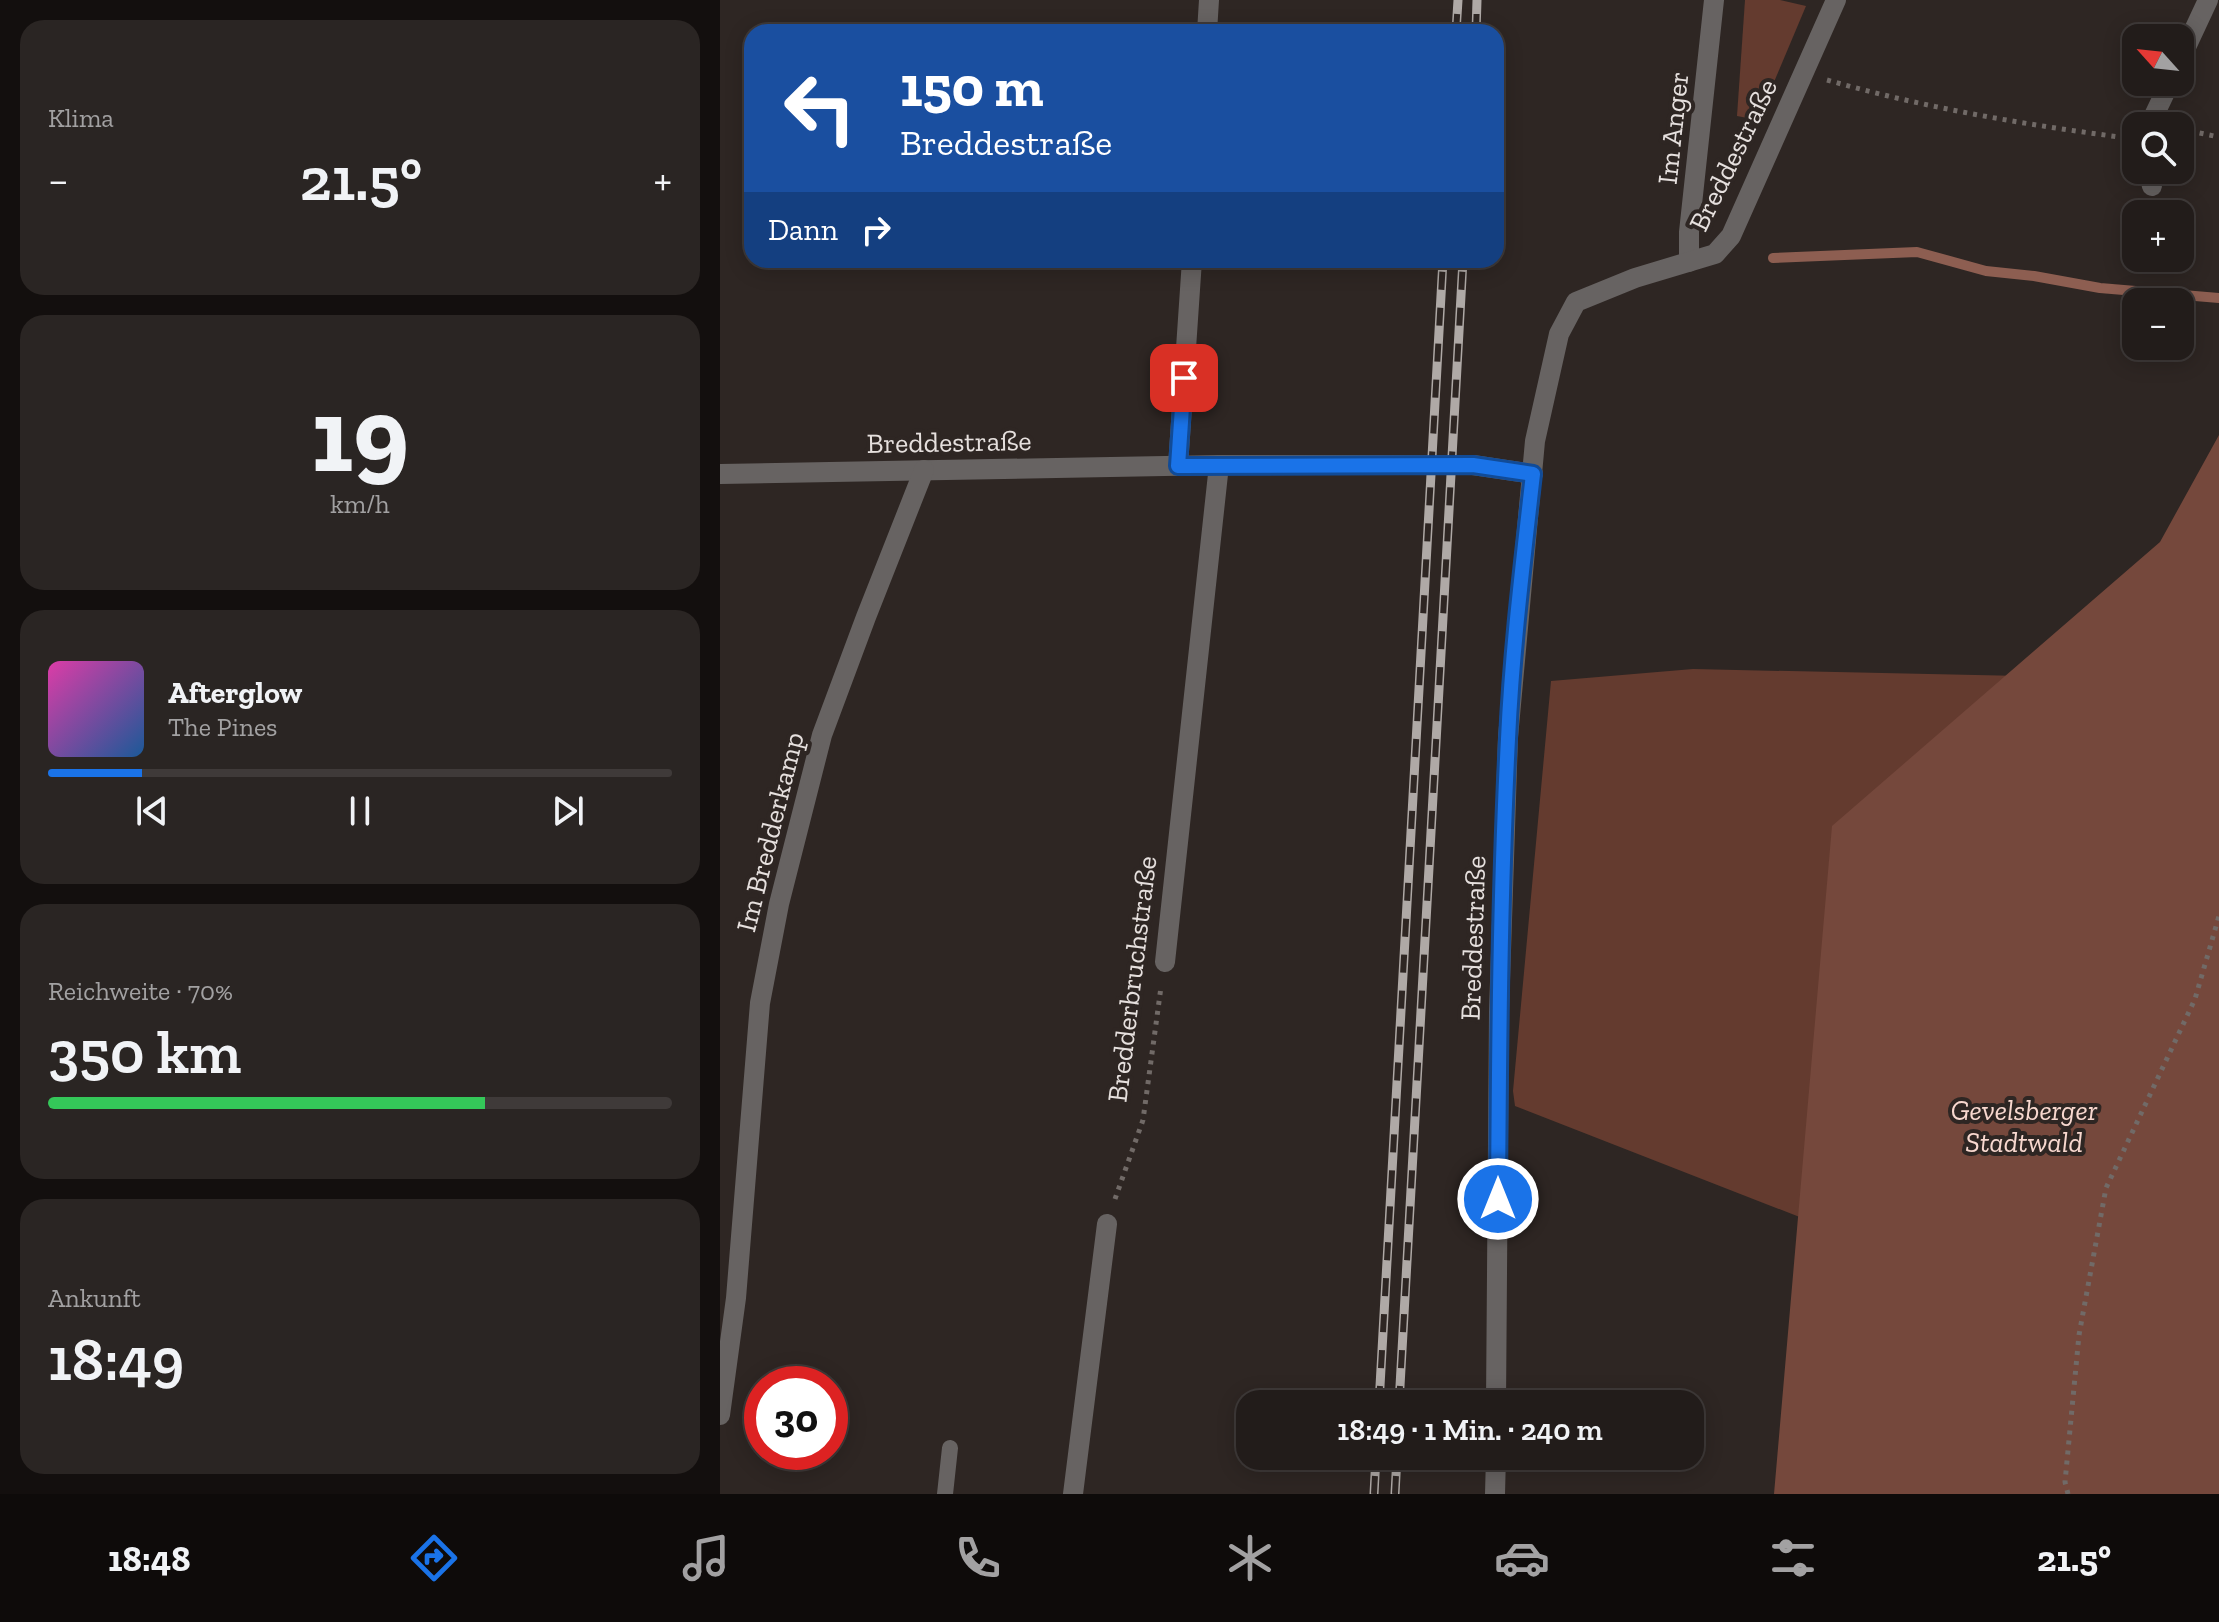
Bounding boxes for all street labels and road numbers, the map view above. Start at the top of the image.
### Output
street label: Im Anger [1651,70,1695,186]
street label: Breddestraße [1682,74,1784,236]
street label: Breddestraße [866,424,1032,460]
street label: Im Bredderkamp [729,729,811,935]
street label: Bredderbruchstraße [1101,854,1163,1104]
street label: Breddestraße [1454,855,1492,1021]

